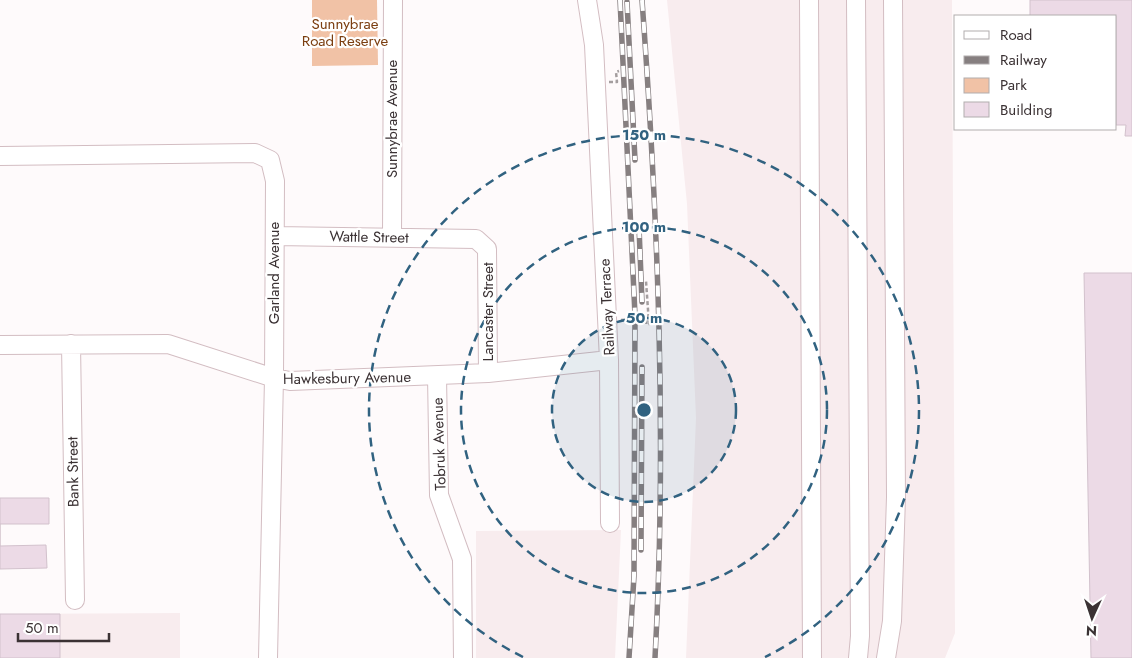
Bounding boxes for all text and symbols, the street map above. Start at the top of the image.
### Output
park label: Sunnybrae Road Reserve [302,13,388,52]
legend [954,15,1117,130]
text: Road [1000,24,1032,46]
text: Railway [1000,49,1047,71]
street label: Sunnybrae Avenue [381,60,403,178]
text: Park [1000,74,1027,96]
text: Building [1000,99,1052,121]
text: 150 m [622,124,666,146]
text: 100 m [622,216,666,238]
street label: Garland Avenue [263,222,285,324]
street label: Wattle Street [329,225,409,249]
street label: Railway Terrace [593,258,621,356]
street label: Lancaster Street [477,262,499,362]
text: 50 m [626,307,662,329]
street label: Hawkesbury Avenue [283,366,411,390]
street label: Tobruk Avenue [426,397,452,491]
centre of rings [635,401,653,419]
street label: Bank Street [61,436,85,507]
north arrow [1067,593,1117,643]
scale bar [18,610,109,642]
text: 50 m [25,617,59,639]
text: N [1085,621,1097,641]

